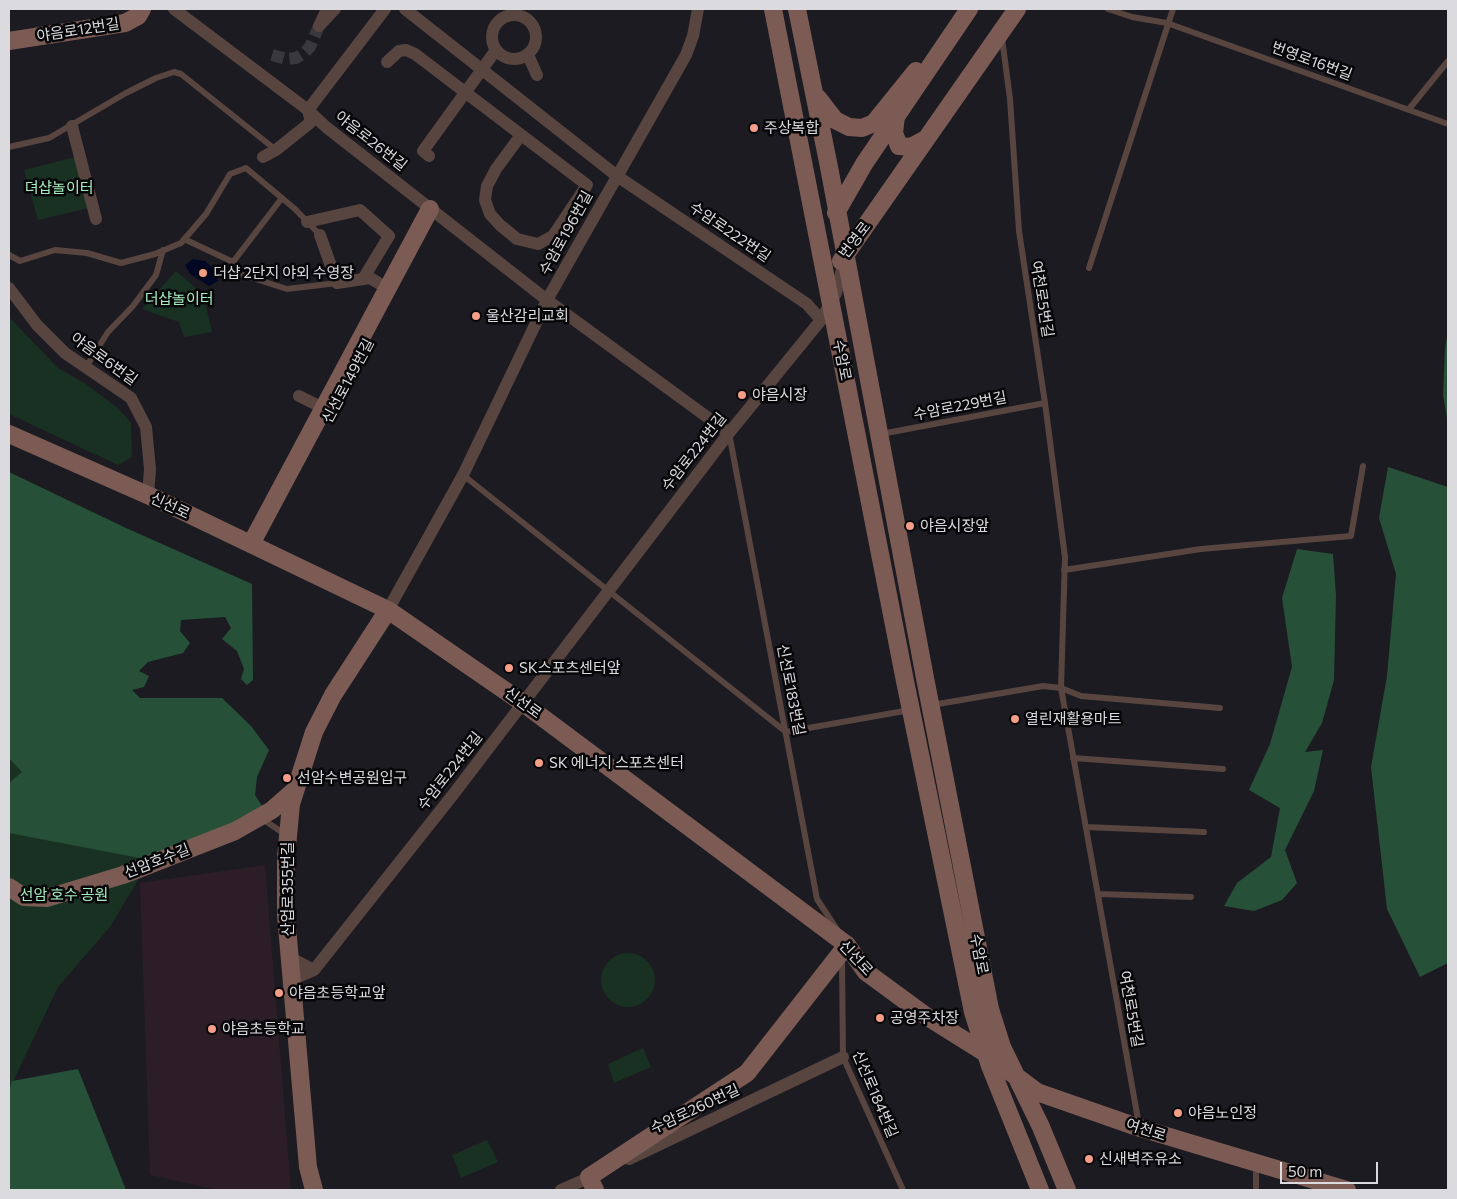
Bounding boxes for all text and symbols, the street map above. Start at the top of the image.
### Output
street label: 야음로12번길 [35,15,121,45]
street label: 번영로16번길 [1269,38,1355,84]
street label: 야음로26번길 [331,107,411,175]
place label: 주상복합 [764,119,819,137]
marker: 주상복합 [748,122,760,134]
park label: 뎌샵놀이터 [25,179,93,197]
street label: 수암로196번길 [535,188,597,278]
street label: 수암로222번길 [686,198,774,266]
street label: 번영로 [835,218,875,262]
street label: 여천로5번길 [1027,259,1057,339]
place label: 더샵 2단지 야외 수영장 [213,264,354,282]
marker: 더샵 2단지 야외 수영장 [197,267,209,279]
park label: 더샵놀이터 [145,290,213,308]
place label: 울산감리교회 [486,307,569,325]
marker: 울산감리교회 [470,310,482,322]
street label: 야음로6번길 [67,329,141,389]
street label: 신선로149번길 [318,335,378,427]
street label: 수암로 [829,338,855,382]
place label: 야음시장 [752,386,807,404]
street label: 수암로229번길 [912,388,1008,424]
marker: 야음시장 [736,389,748,401]
street label: 수암로224번길 [658,409,730,495]
street label: 신선로 [147,489,193,523]
place label: 야음시장앞 [920,517,989,535]
marker: 야음시장앞 [904,520,916,532]
street label: 신선로183번길 [773,643,809,737]
place label: SK스포츠센터앞 [519,659,621,677]
marker: SK스포츠센터앞 [503,662,515,674]
street label: 신선로 [501,684,545,722]
place label: 열린재활용마트 [1025,710,1122,728]
marker: 열린재활용마트 [1009,713,1021,725]
street label: 수암로224번길 [414,728,486,814]
place label: SK 에너지 스포츠센터 [549,754,684,772]
marker: SK 에너지 스포츠센터 [533,757,545,769]
place label: 선암수변공원입구 [297,769,407,787]
marker: 선암수변공원입구 [281,772,293,784]
street label: 선암호수길 [122,840,192,882]
street label: 산업로355번길 [279,842,297,936]
park label: 선암 호수 공원 [20,886,108,904]
street label: 수암로 [966,932,992,976]
street label: 신선로 [835,937,877,979]
street label: 여천로5번길 [1115,969,1147,1049]
place label: 야음초등학교앞 [289,984,386,1002]
marker: 야음초등학교앞 [273,987,285,999]
place label: 공영주차장 [890,1009,959,1027]
marker: 공영주차장 [874,1012,886,1024]
place label: 야음초등학교 [222,1020,305,1038]
marker: 야음초등학교 [206,1023,218,1035]
street label: 신선로184번길 [848,1047,902,1141]
street label: 수암로260번길 [648,1081,742,1137]
place label: 야음노인정 [1188,1104,1257,1122]
marker: 야음노인정 [1172,1107,1184,1119]
street label: 여천로 [1124,1115,1168,1145]
place label: 신새벽주유소 [1099,1150,1182,1168]
scale bar [1282,1152,1380,1184]
marker: 신새벽주유소 [1083,1153,1095,1165]
text: 50 m [1288,1162,1322,1180]

